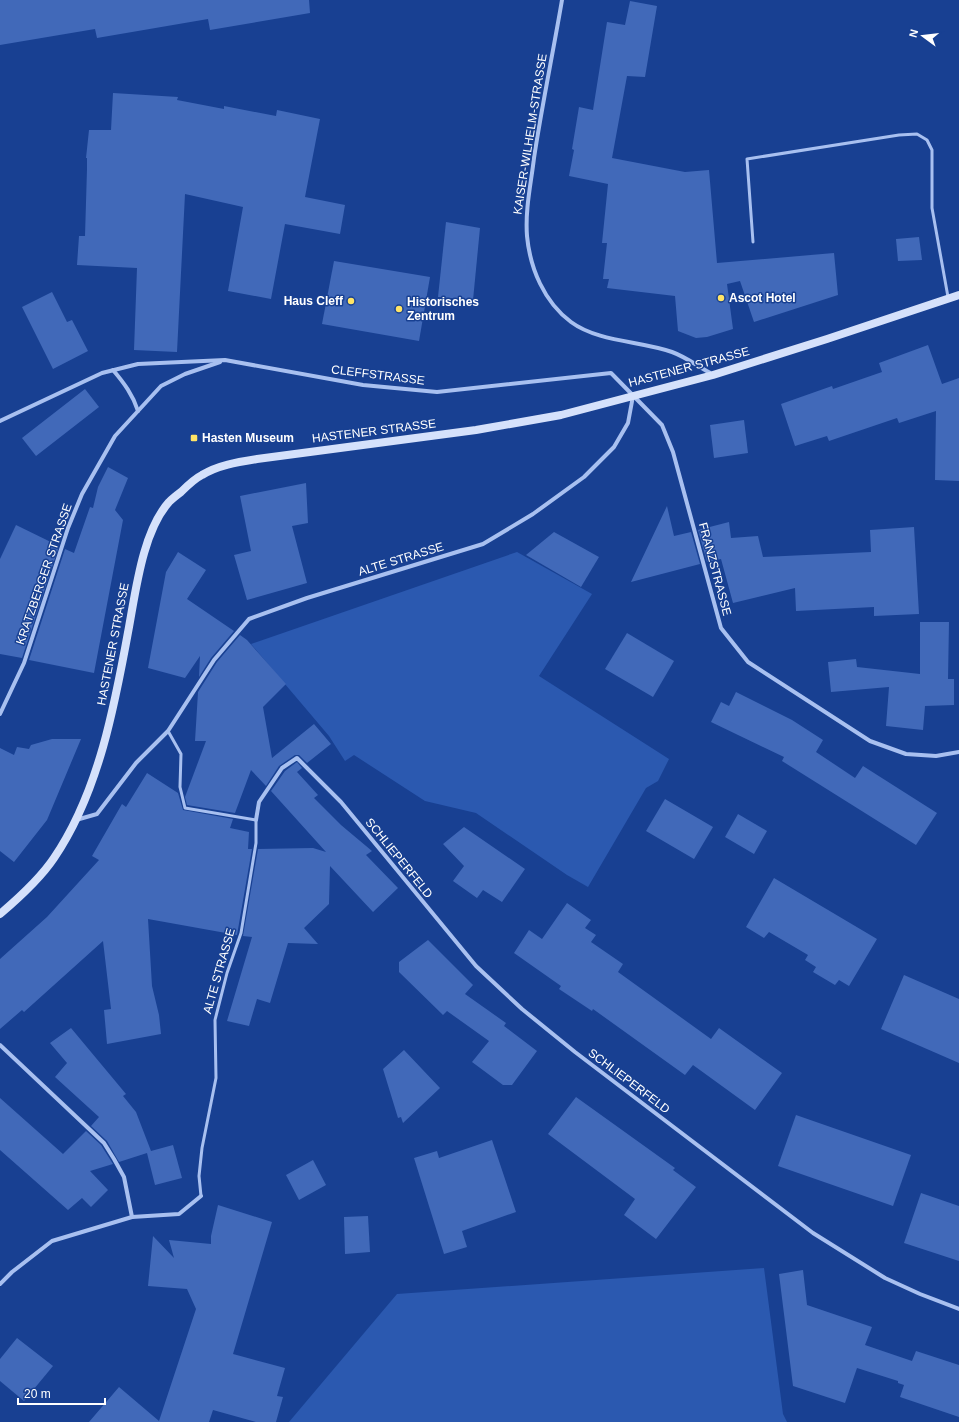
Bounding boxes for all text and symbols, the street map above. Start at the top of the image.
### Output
north arrow [903,16,943,56]
text: N [907,28,920,39]
street label: KAISER-WILHELM-STRASSE [510,53,550,215]
place label: Ascot Hotel [729,291,796,305]
marker: Ascot Hotel [716,293,726,303]
place label: Haus Cleff [284,294,344,308]
place label: Historisches Zentrum [407,295,479,323]
marker: Haus Cleff [346,296,356,306]
marker: Historisches Zentrum [394,304,404,314]
street label: HASTENER STRASSE [627,344,751,390]
street label: CLEFFSTRASSE [330,362,426,388]
street label: HASTENER STRASSE [311,416,437,446]
place label: Hasten Museum [202,431,294,445]
marker: Hasten Museum [189,433,199,443]
street label: KRATZBERGER STRASSE [13,502,75,646]
street label: FRANZSTRASSE [696,521,734,617]
street label: ALTE STRASSE [357,539,445,579]
street label: HASTENER STRASSE [94,581,132,707]
street label: SCHLIEPERFELD [363,815,436,901]
street label: ALTE STRASSE [200,927,238,1015]
street label: SCHLIEPERFELD [585,1046,673,1116]
scale bar [18,1380,105,1406]
text: 20 m [24,1387,51,1401]

